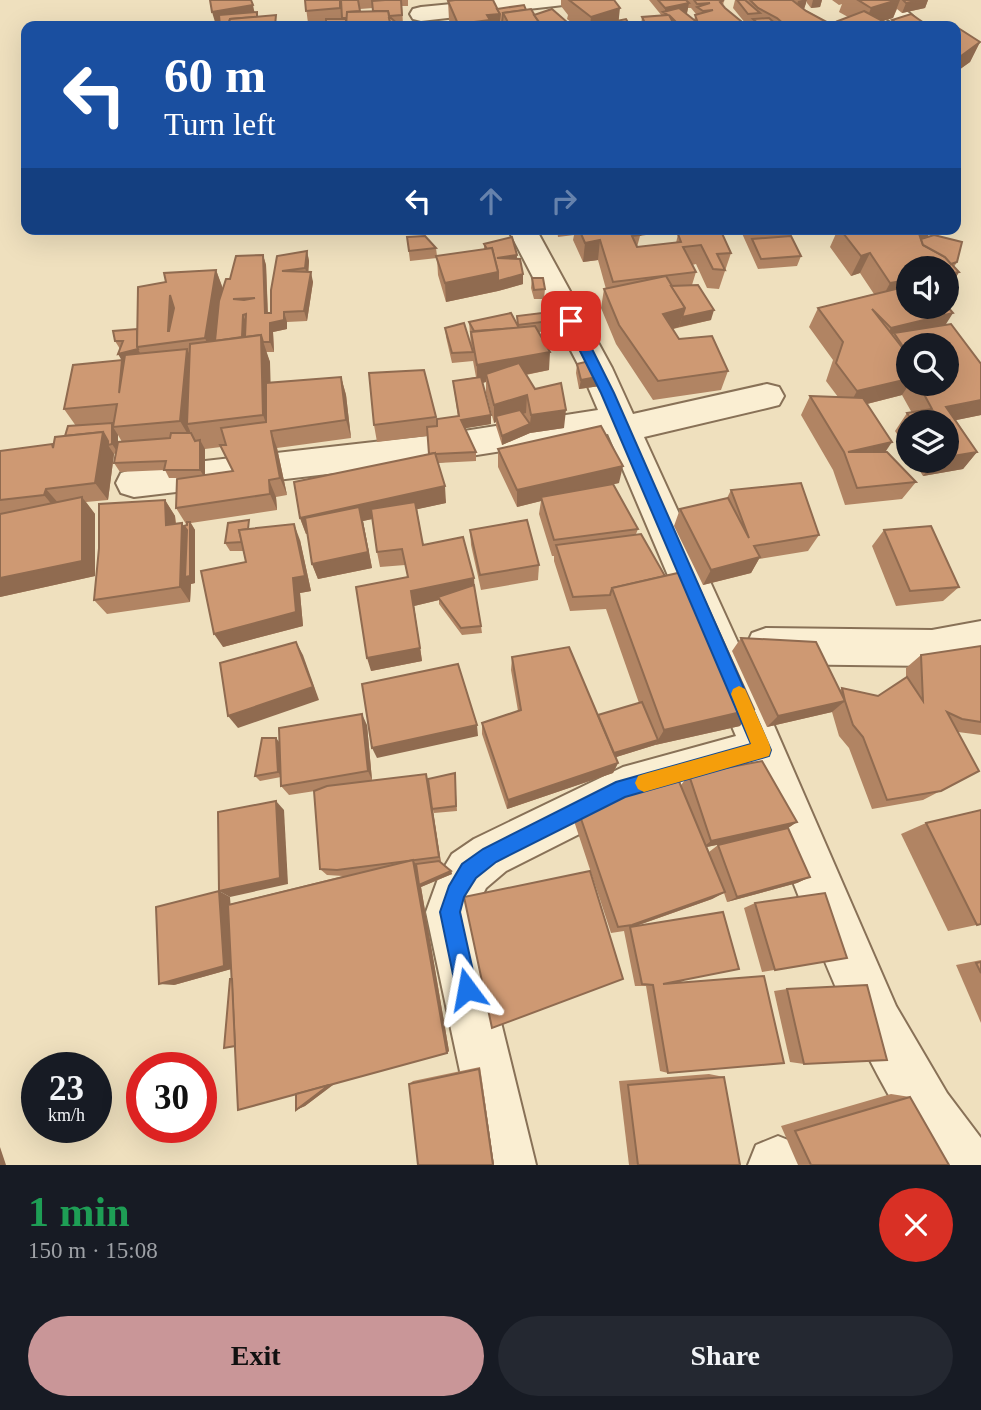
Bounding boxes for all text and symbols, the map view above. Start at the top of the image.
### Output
text: 60 m [164,48,266,103]
icon: left [49,49,140,140]
text: Turn left [164,106,276,142]
icon: left [399,182,437,220]
icon: ahead [472,182,510,220]
icon: right [545,182,583,220]
map controls [896,256,959,473]
button: sound [896,256,959,319]
pin [541,291,601,351]
icon: arrive [552,302,590,340]
button: search [896,333,959,396]
button: layers [896,410,959,473]
position arrow [430,952,504,1026]
speed limit sign: 30 [126,1052,217,1143]
text: 23 [49,1069,84,1108]
text: km/h [48,1105,85,1125]
button: close [879,1188,953,1262]
text: 1 min [28,1189,130,1235]
text: 150 m · 15:08 [28,1238,158,1263]
button: Exit [28,1316,484,1396]
button: Share [498,1316,953,1396]

